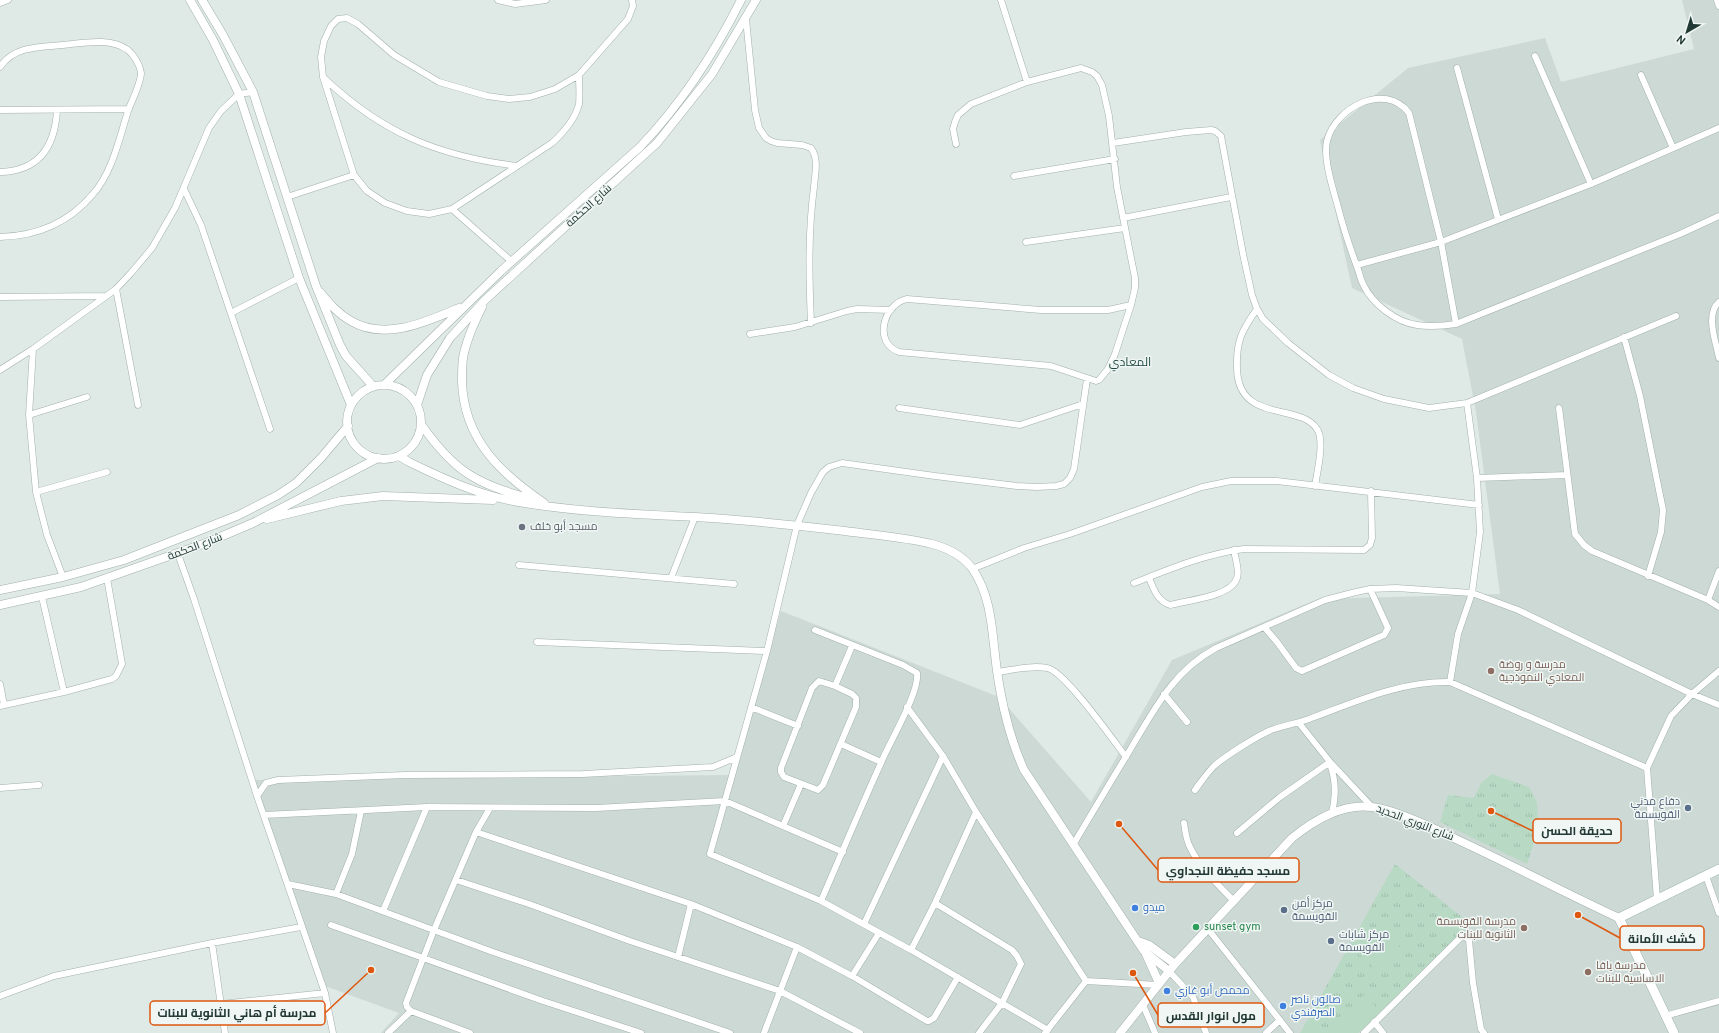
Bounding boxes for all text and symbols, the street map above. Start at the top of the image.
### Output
north arrow [1667,12,1707,52]
text: N [1674,31,1689,47]
street label: شارع الحكمة [563,182,615,230]
district label: المعادي [1109,355,1151,372]
place label: مسجد أبو خلف [530,519,598,534]
marker: مسجد أبو خلف [517,522,527,532]
street label: شارع الحكمة [166,530,224,564]
place label: مدرسة و روضة المعادي النموذجية [1499,658,1584,686]
marker: مدرسة و روضة المعادي النموذجية [1486,666,1496,676]
place label: دفاع مدني القويسمة [1631,795,1680,822]
street label: شارع النوري الحديد [1374,802,1456,845]
marker: دفاع مدني القويسمة [1683,803,1693,813]
callout: حديقة الحسن [1533,819,1621,843]
text: حديقة الحسن [1541,824,1613,840]
callout: مسجد حفيظة النجداوي [1158,858,1299,882]
text: مسجد حفيظة النجداوي [1166,864,1290,881]
place label: مركز أمن القويسمة [1292,896,1338,924]
place label: ميدو [1143,901,1165,915]
marker: ميدو [1130,903,1140,913]
marker: مركز أمن القويسمة [1279,905,1289,915]
place label: مدرسة القويسمة الثانوية للبنات [1437,915,1516,942]
place label: sunset gym [1204,920,1261,934]
marker: sunset gym [1191,922,1201,932]
marker: مدرسة القويسمة الثانوية للبنات [1519,923,1529,933]
callout: كشك الأمانة [1620,926,1704,950]
place label: مركز شابات القويسمة [1339,928,1389,955]
text: كشك الأمانة [1628,932,1696,948]
marker: مركز شابات القويسمة [1326,936,1336,946]
place label: مدرسة يافا الاساسية للبنات [1596,959,1664,986]
marker: مدرسة يافا الاساسية للبنات [1583,967,1593,977]
place label: محمص أبو غازي [1175,983,1250,999]
marker: محمص أبو غازي [1162,986,1172,996]
place label: صالون ناصر الصرفندي [1290,993,1341,1021]
callout: مدرسة أم هاني الثانوية للبنات [150,1001,325,1025]
marker: صالون ناصر الصرفندي [1278,1001,1288,1011]
callout: مول انوار القدس [1158,1003,1264,1027]
text: مدرسة أم هاني الثانوية للبنات [157,1005,317,1023]
text: مول انوار القدس [1166,1009,1256,1025]

